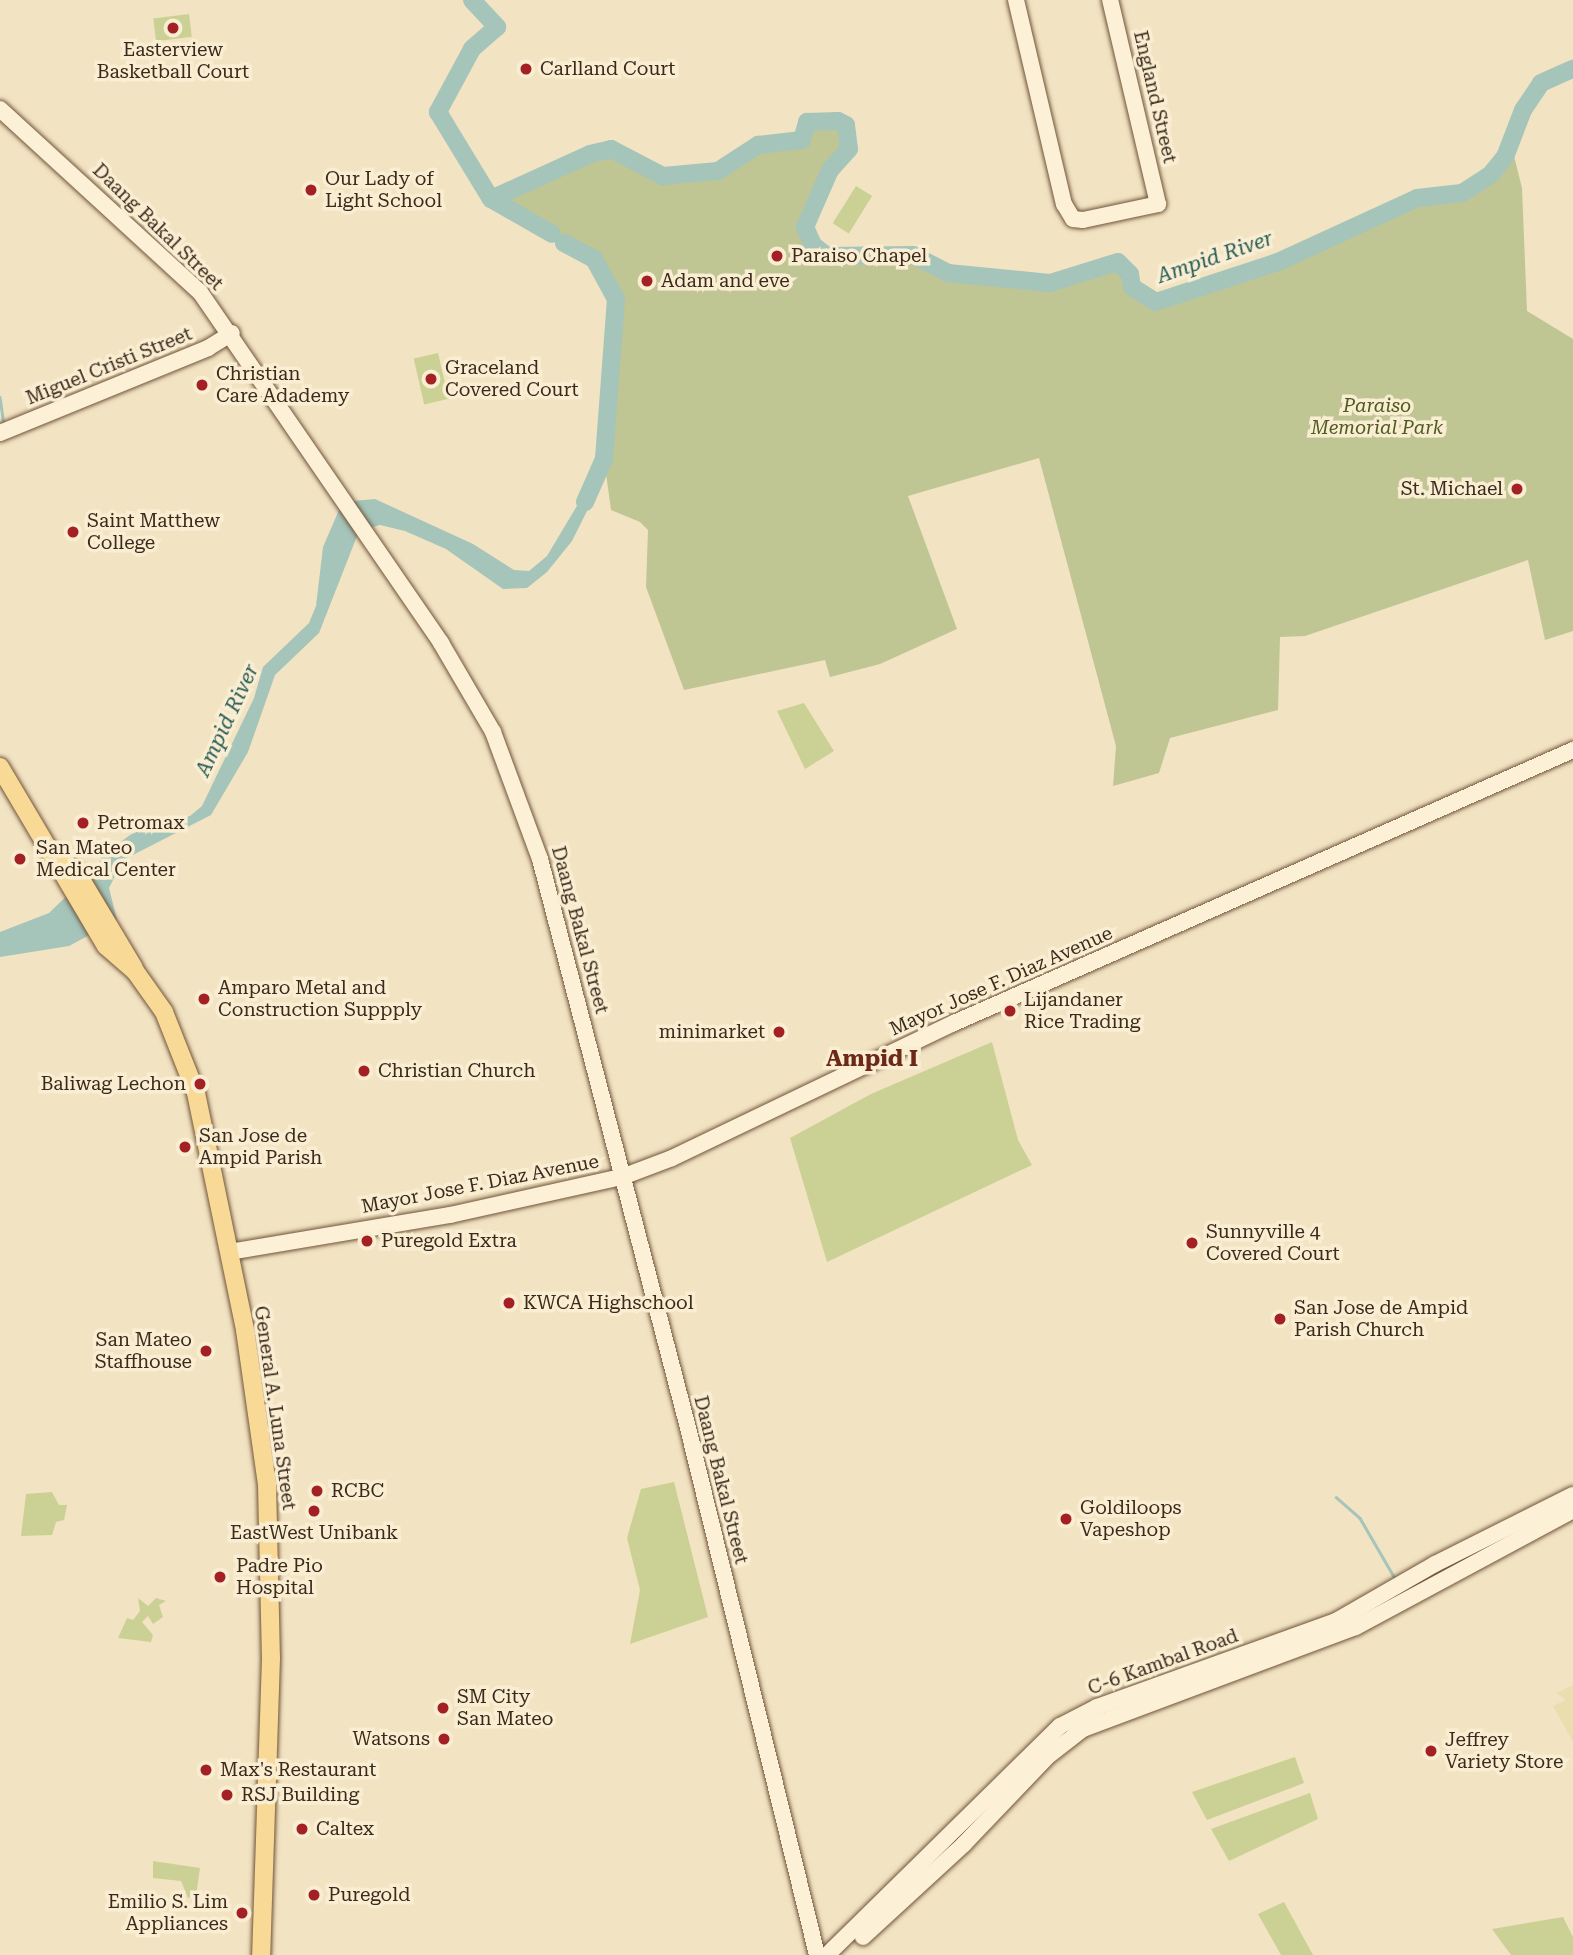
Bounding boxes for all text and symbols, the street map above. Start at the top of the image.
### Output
marker: Easterview Basketball Court [165,20,181,36]
street label: England Street [1129,29,1181,165]
place label: Easterview Basketball Court [97,39,249,83]
place label: Carlland Court [540,58,675,80]
marker: Carlland Court [518,61,534,77]
street label: Daang Bakal Street [88,159,228,295]
place label: Our Lady of Light School [325,168,442,212]
marker: Our Lady of Light School [303,182,319,198]
water label: Ampid River [1154,225,1276,289]
place label: Paraiso Chapel [791,245,927,267]
marker: Paraiso Chapel [769,248,785,264]
place label: Adam and eve [661,270,790,292]
marker: Adam and eve [639,273,655,289]
street label: Miguel Cristi Street [23,322,195,410]
place label: Graceland Covered Court [445,357,579,401]
place label: Christian Care Adademy [216,363,349,407]
marker: Graceland Covered Court [423,371,439,387]
marker: Christian Care Adademy [194,377,210,393]
park label: Paraiso Memorial Park [1311,395,1443,439]
place label: St. Michael [1401,478,1503,500]
marker: St. Michael [1509,481,1525,497]
place label: Saint Matthew College [87,510,220,554]
marker: Saint Matthew College [65,524,81,540]
water label: Ampid River [190,660,264,780]
place label: Petromax [97,812,184,834]
marker: Petromax [75,815,91,831]
place label: San Mateo Medical Center [36,837,176,881]
street label: Daang Bakal Street [547,844,613,1016]
marker: San Mateo Medical Center [10,849,30,869]
street label: Mayor Jose F. Diaz Avenue [886,921,1116,1041]
place label: Amparo Metal and Construction Suppply [218,977,422,1021]
place label: Lijandaner Rice Trading [1024,989,1141,1033]
marker: Amparo Metal and Construction Suppply [196,991,212,1007]
marker: Lijandaner Rice Trading [1002,1003,1018,1019]
place label: minimarket [659,1021,765,1043]
marker: minimarket [771,1024,787,1040]
district label: Ampid I [826,1045,918,1073]
place label: Christian Church [378,1060,535,1082]
marker: Christian Church [356,1063,372,1079]
place label: Baliwag Lechon [41,1073,186,1095]
marker: Baliwag Lechon [192,1076,208,1092]
place label: San Jose de Ampid Parish [199,1125,322,1169]
marker: San Jose de Ampid Parish [177,1139,193,1155]
street label: Mayor Jose F. Diaz Avenue [359,1150,601,1218]
place label: Sunnyville 4 Covered Court [1206,1221,1340,1265]
place label: Puregold Extra [381,1230,517,1252]
marker: Puregold Extra [359,1233,375,1249]
marker: Sunnyville 4 Covered Court [1184,1235,1200,1251]
place label: KWCA Highschool [523,1292,694,1314]
marker: KWCA Highschool [501,1295,517,1311]
place label: San Jose de Ampid Parish Church [1294,1297,1468,1341]
street label: General A. Luna Street [249,1304,301,1512]
marker: San Jose de Ampid Parish Church [1272,1311,1288,1327]
place label: San Mateo Staffhouse [95,1329,192,1373]
marker: San Mateo Staffhouse [198,1343,214,1359]
street label: Daang Bakal Street [689,1393,753,1567]
place label: RCBC [331,1480,384,1502]
marker: RCBC [309,1483,325,1499]
place label: Goldiloops Vapeshop [1080,1497,1182,1541]
marker: EastWest Unibank [306,1503,322,1519]
marker: Goldiloops Vapeshop [1058,1511,1074,1527]
place label: EastWest Unibank [230,1522,398,1544]
place label: Padre Pio Hospital [236,1555,323,1599]
marker: Padre Pio Hospital [210,1567,230,1587]
street label: C-6 Kambal Road [1085,1624,1241,1700]
place label: SM City San Mateo [457,1686,553,1730]
marker: SM City San Mateo [435,1700,451,1716]
place label: Watsons [352,1728,430,1750]
place label: Jeffrey Variety Store [1445,1729,1563,1773]
marker: Watsons [436,1731,452,1747]
marker: Jeffrey Variety Store [1423,1743,1439,1759]
place label: Max's Restaurant [220,1759,376,1781]
marker: Max's Restaurant [198,1762,214,1778]
place label: RSJ Building [241,1784,359,1806]
marker: RSJ Building [219,1787,235,1803]
place label: Caltex [316,1818,374,1840]
marker: Caltex [294,1821,310,1837]
place label: Puregold [328,1884,410,1906]
marker: Puregold [306,1887,322,1903]
place label: Emilio S. Lim Appliances [108,1891,228,1935]
marker: Emilio S. Lim Appliances [234,1905,250,1921]

